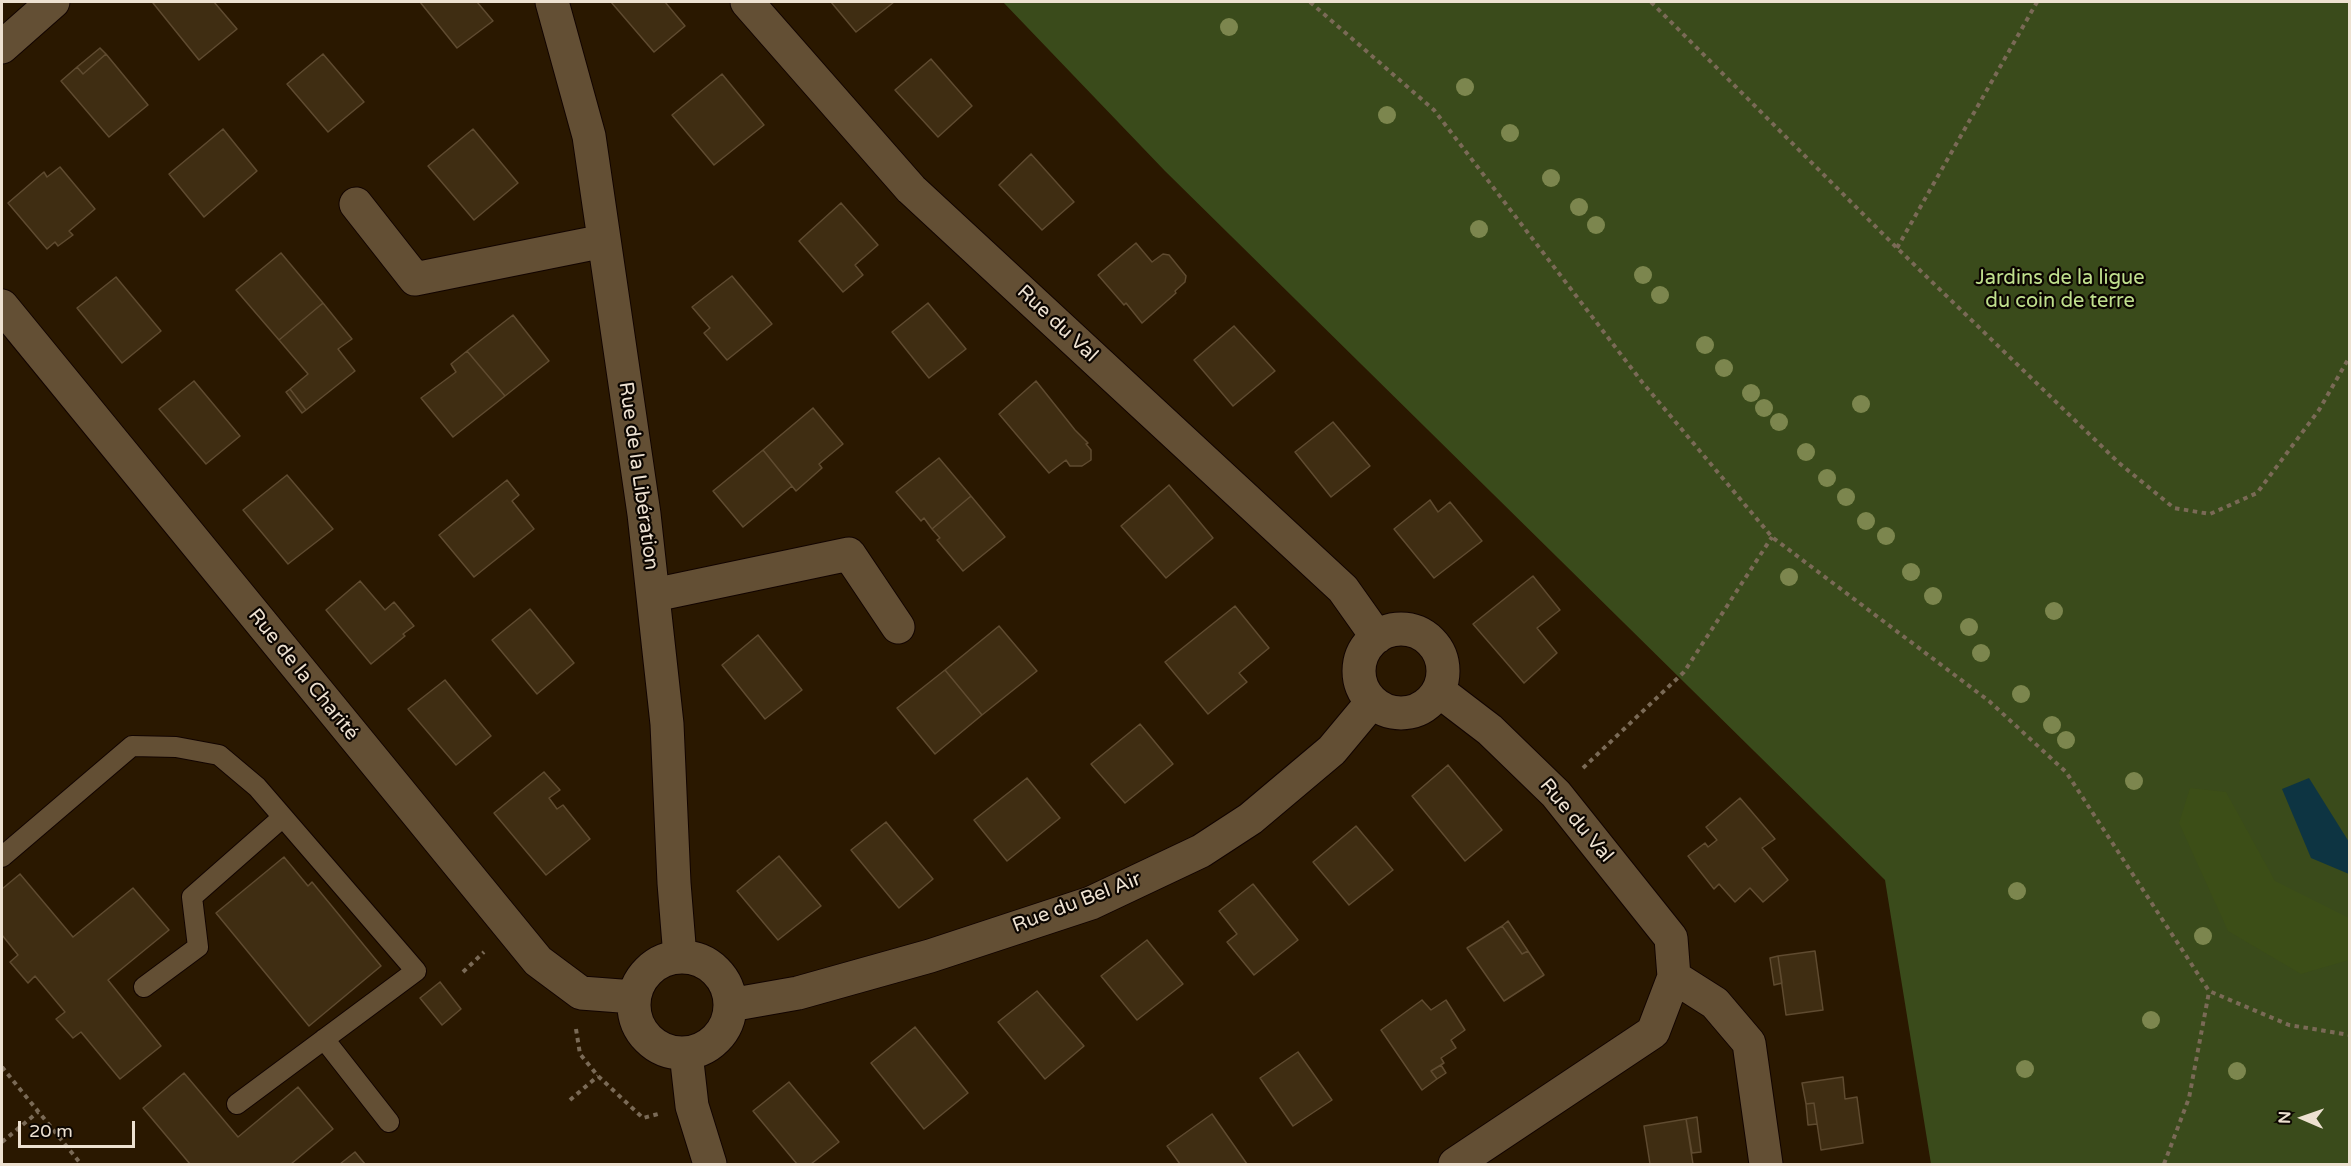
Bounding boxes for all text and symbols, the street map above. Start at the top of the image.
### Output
park label: Jardins de la ligue du coin de terre [1975,267,2145,314]
street label: Rue du Val [1012,280,1102,368]
street label: Rue de la Libération [613,380,663,572]
street label: Rue de la Charité [243,604,363,746]
street label: Rue du Val [1534,774,1618,868]
street label: Rue du Bel Air [1009,867,1145,939]
north arrow [2273,1088,2333,1148]
scale bar [21,1109,138,1147]
text: N [2275,1111,2295,1124]
text: 20 m [29,1120,73,1142]

